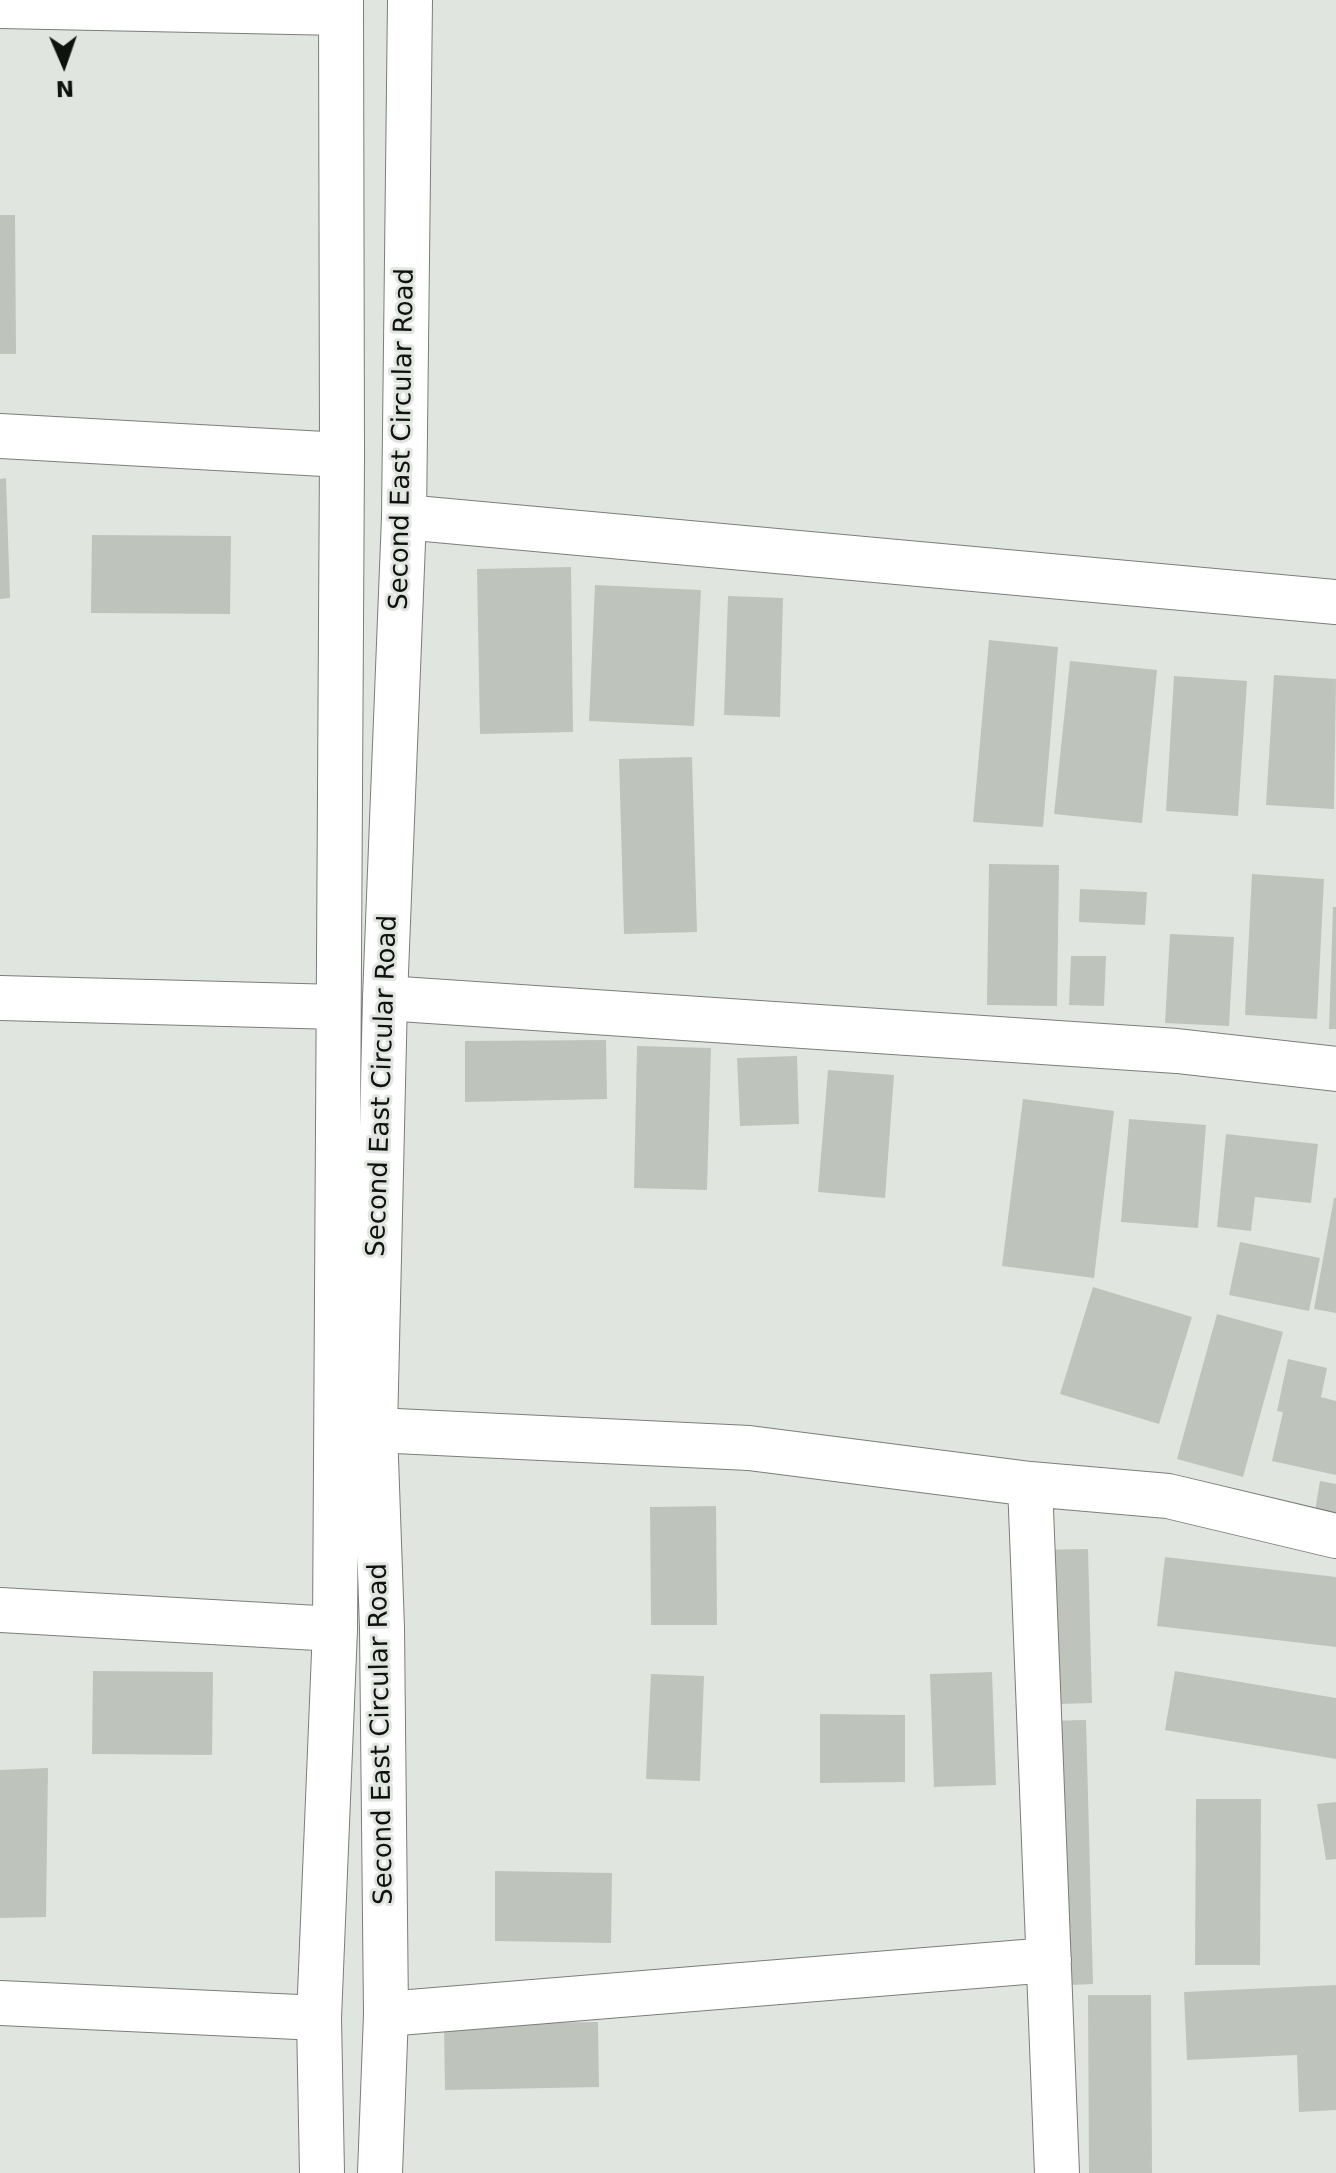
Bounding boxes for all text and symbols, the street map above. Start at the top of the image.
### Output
north arrow [24,24,104,104]
text: N [55,76,75,101]
street label: Second East Circular Road [384,268,422,610]
street label: Second East Circular Road [361,915,405,1257]
street label: Second East Circular Road [363,1563,401,1905]

